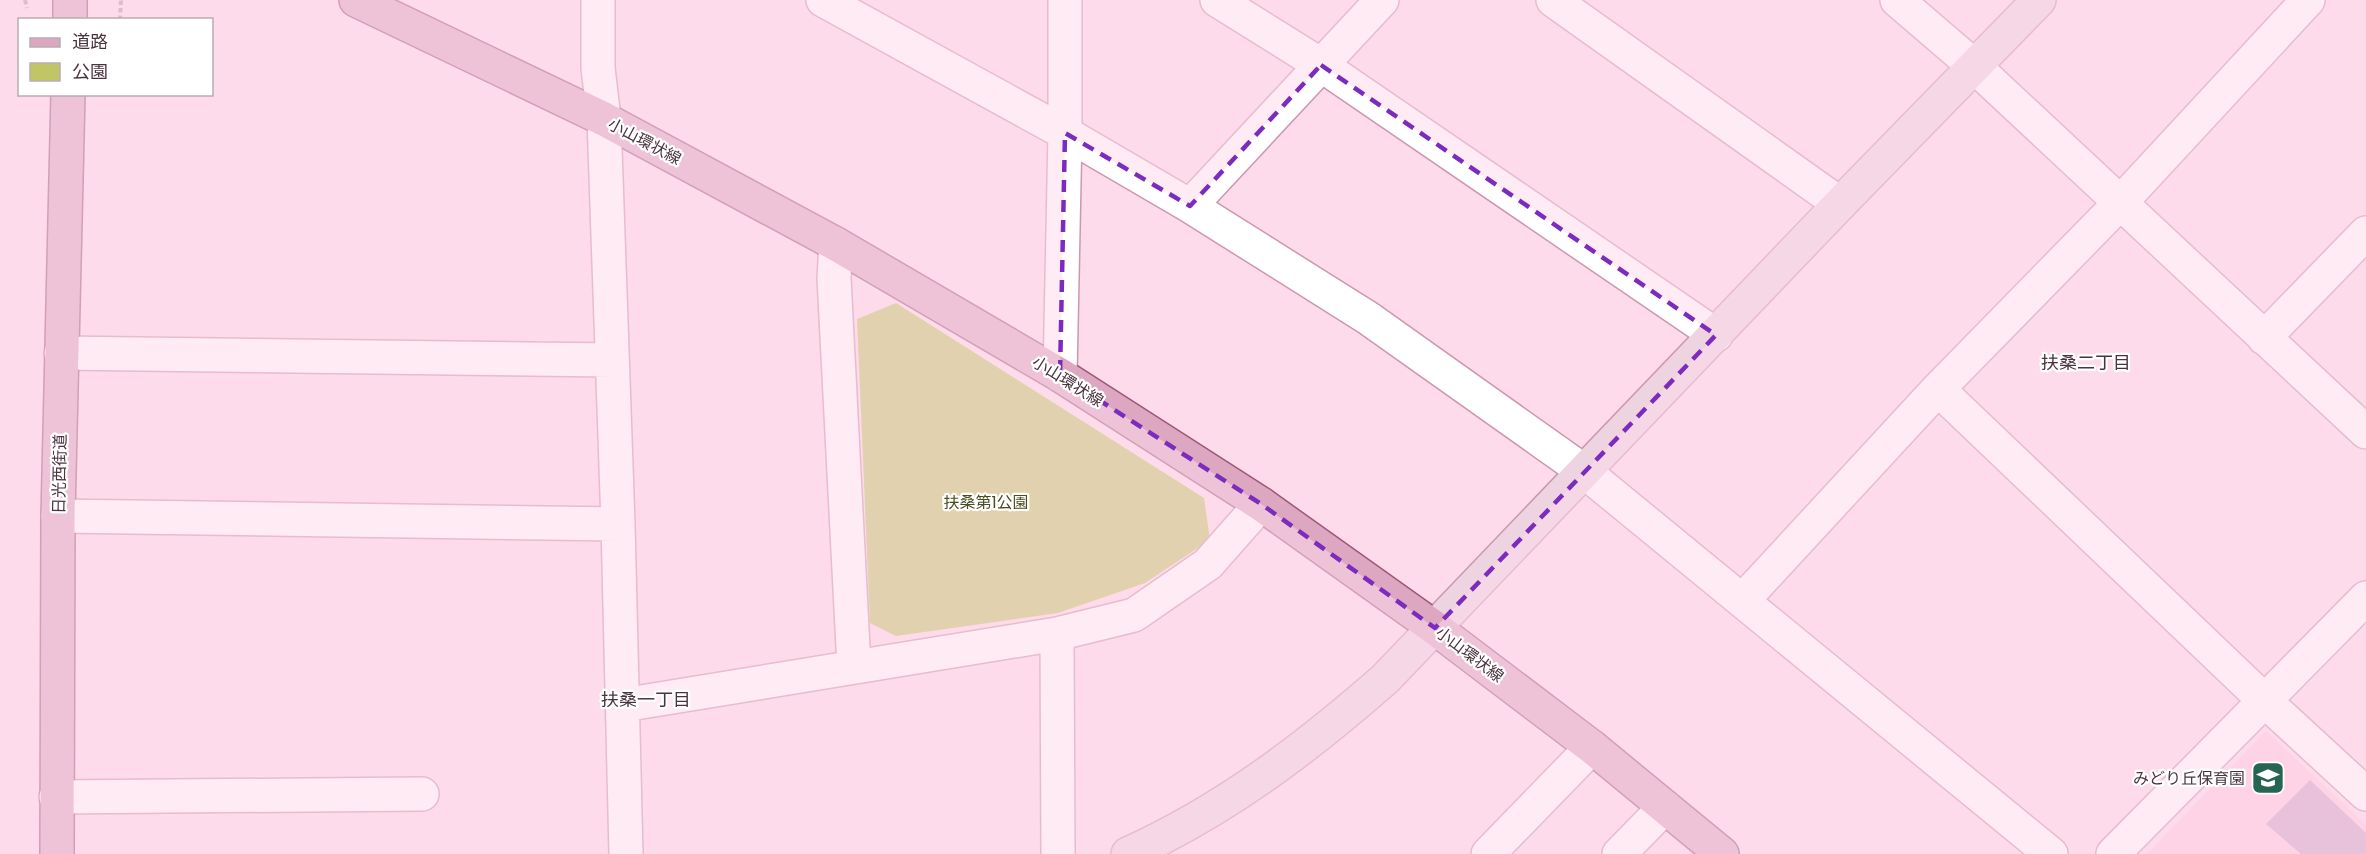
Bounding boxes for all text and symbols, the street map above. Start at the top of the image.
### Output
legend [18,18,213,96]
text: 道路 [72,29,108,54]
text: 公園 [72,59,108,84]
street label: 小山環状線 [604,113,685,170]
street label: 小山環状線 [1028,350,1108,412]
district label: 扶桑二丁目 [2041,350,2131,375]
street label: 日光西街道 [47,434,72,514]
park label: 扶桑第1公園 [943,491,1029,514]
street label: 小山環状線 [1431,621,1509,688]
district label: 扶桑一丁目 [601,687,691,712]
school or university icon: みどり丘保育園 [2250,760,2286,796]
place label: みどり丘保育園 [2133,767,2245,790]

